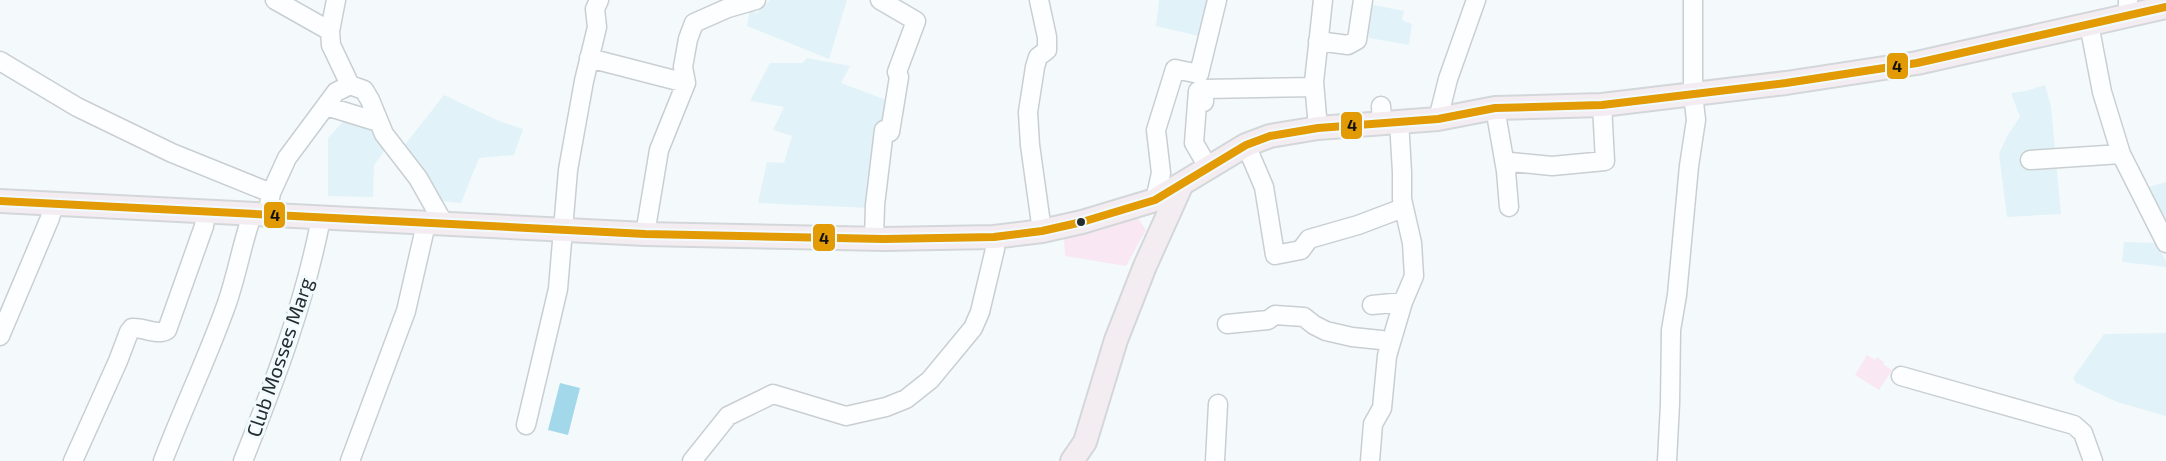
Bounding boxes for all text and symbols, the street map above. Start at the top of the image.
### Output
line badge: 4 [1886,52,1909,80]
text: 4 [1892,56,1902,75]
line badge: 4 [1340,111,1363,140]
text: 4 [1347,115,1357,134]
line badge: 4 [263,201,286,229]
text: 4 [270,205,280,224]
unlabelled marker [1075,216,1087,228]
line badge: 4 [812,223,836,252]
text: 4 [819,228,829,247]
street label: Club Mosses Marg [240,274,318,440]

